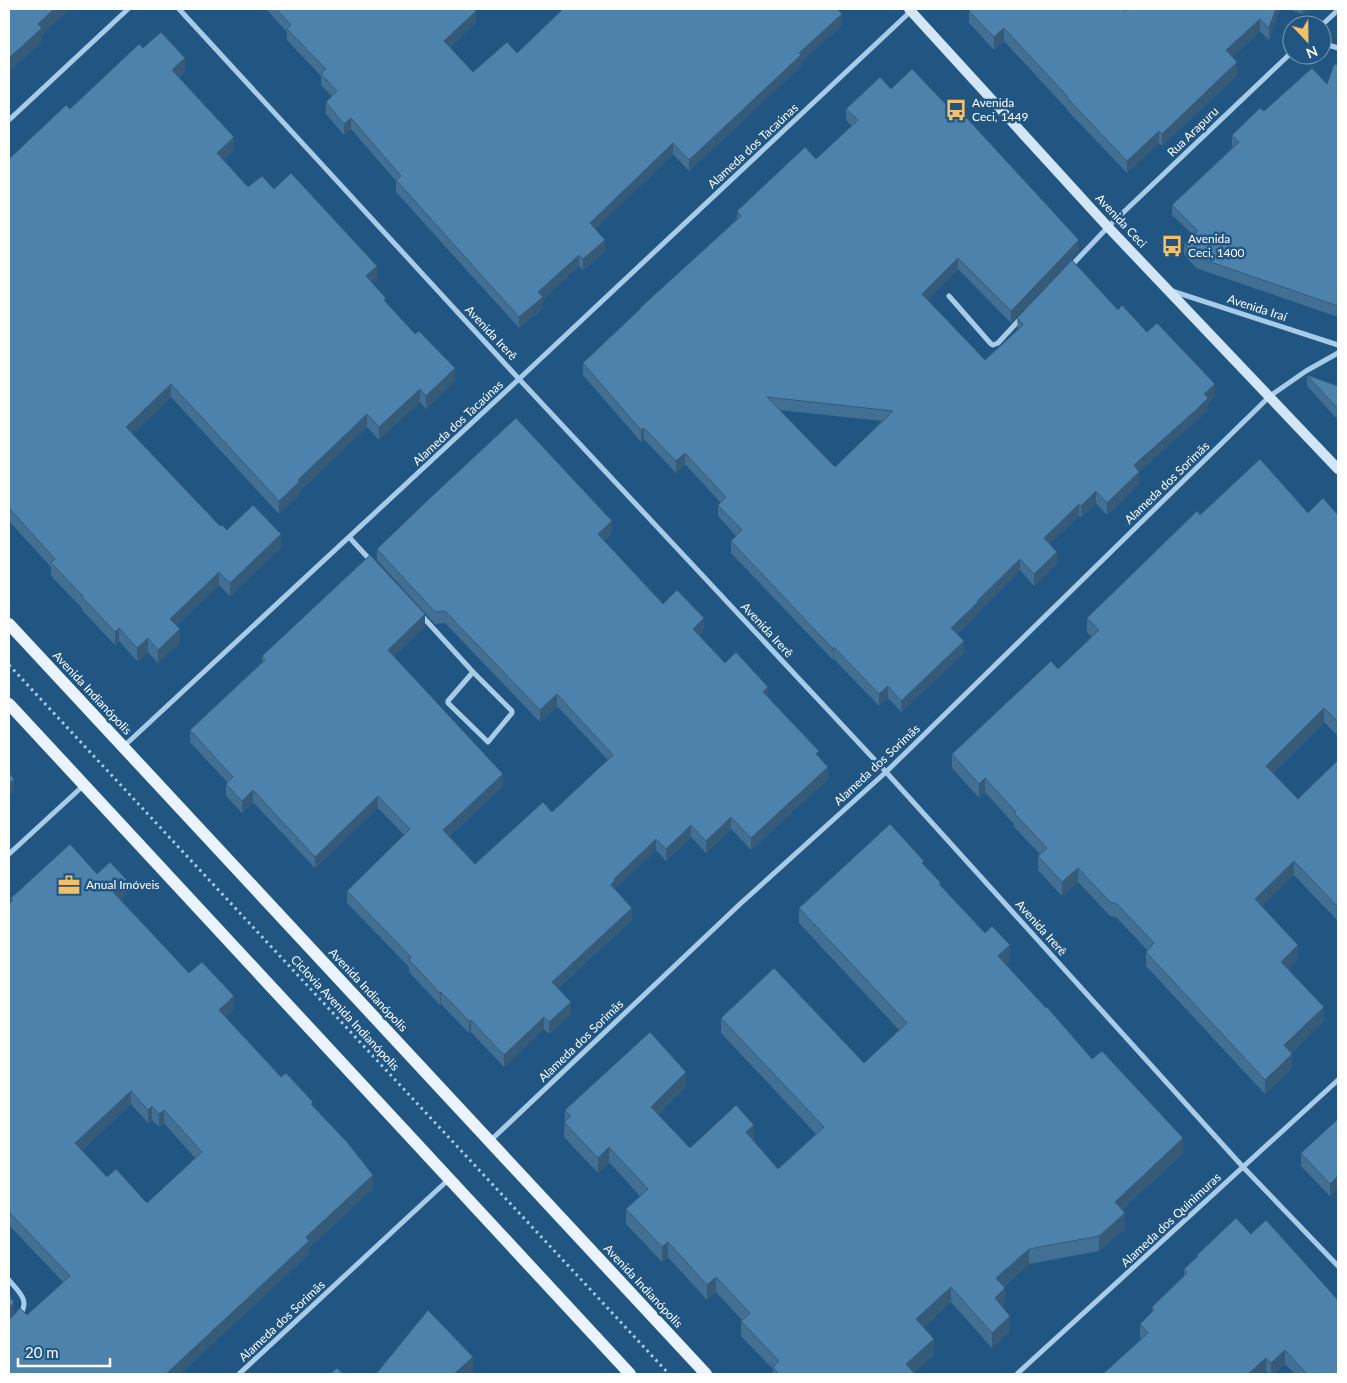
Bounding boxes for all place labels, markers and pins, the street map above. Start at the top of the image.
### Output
place label: Avenida Ceci, 1449 [972,95,1029,124]
bus stop icon: Avenida Ceci, 1449 [943,97,969,123]
place label: Avenida Ceci, 1400 [1188,231,1245,260]
bus stop icon: Avenida Ceci, 1400 [1159,233,1185,259]
office icon: Anual Imóveis [56,872,82,898]
place label: Anual Imóveis [86,877,160,892]

